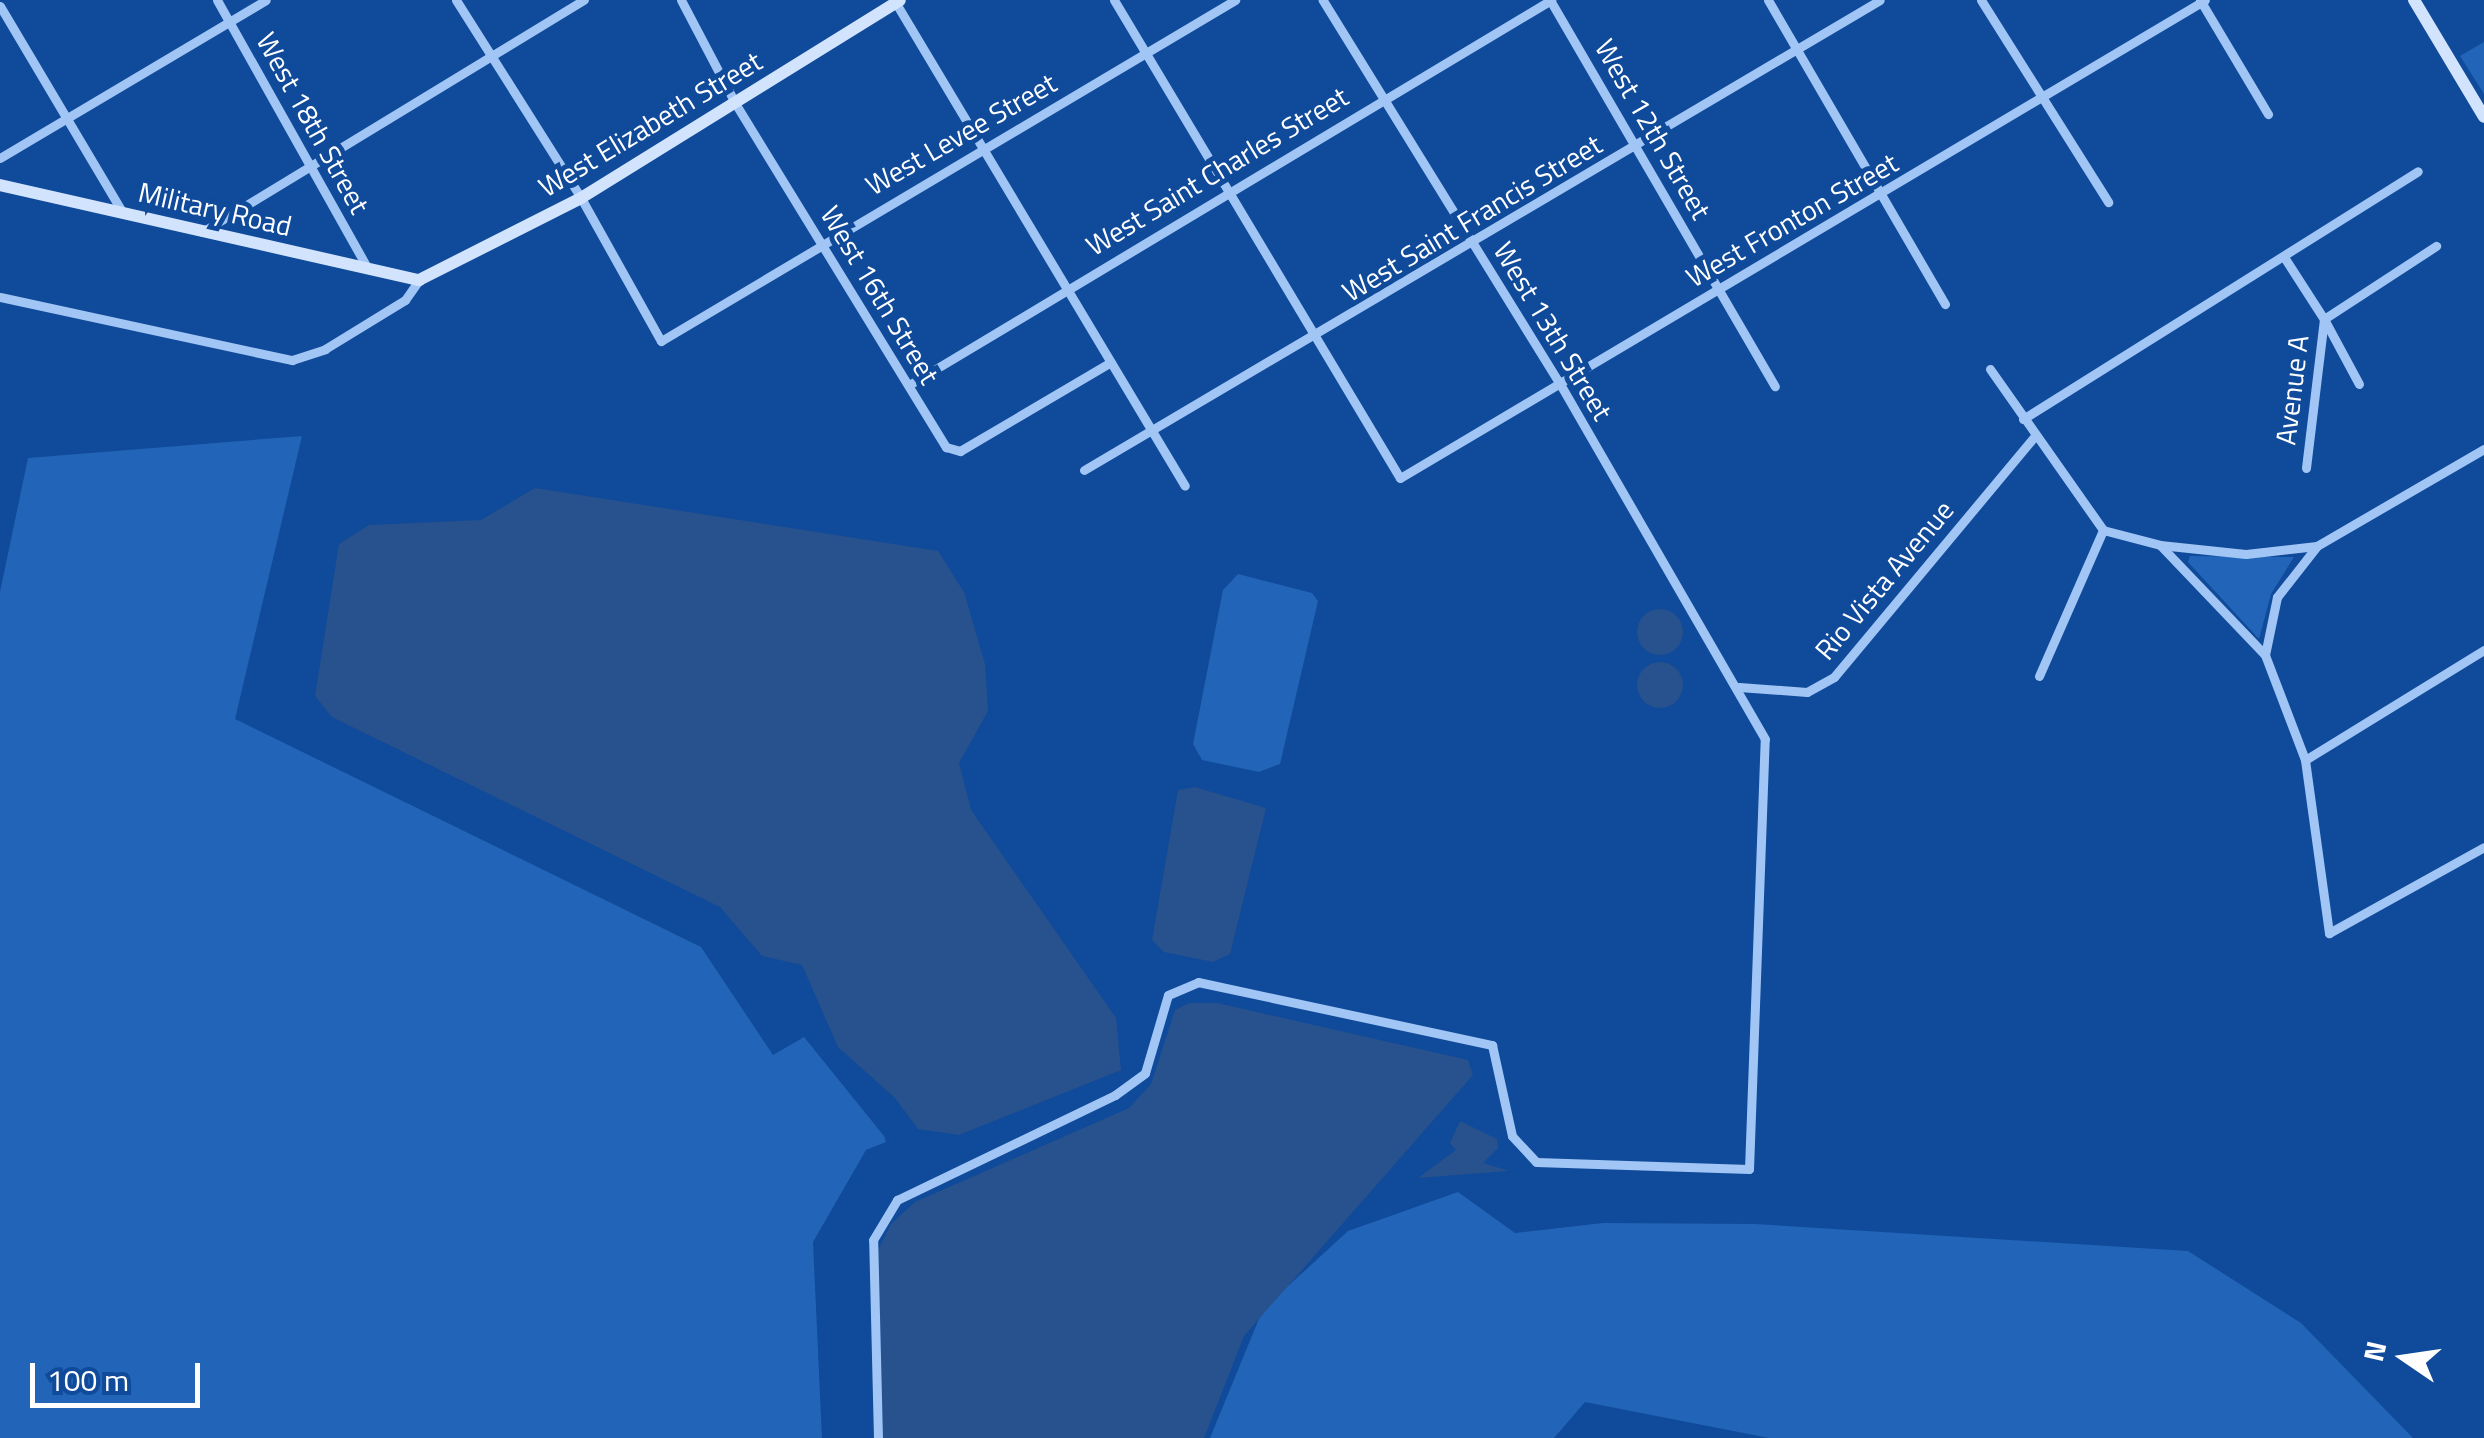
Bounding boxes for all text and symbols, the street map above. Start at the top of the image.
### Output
street label: West 18th Street [249,27,377,219]
street label: West 12th Street [1588,33,1718,225]
street label: West Elizabeth Street [532,44,768,204]
street label: West Levee Street [860,66,1062,202]
street label: West Saint Charles Street [1080,79,1354,263]
street label: West Saint Francis Street [1336,127,1608,309]
street label: West Fronton Street [1680,146,1904,294]
street label: Military Road [135,175,295,243]
street label: West 16th Street [814,200,946,390]
street label: West 13th Street [1487,236,1619,426]
street label: Avenue A [2269,333,2315,447]
street label: Rio Vista Avenue [1808,494,1960,666]
north arrow [2354,1308,2454,1408]
text: N [2351,1337,2397,1365]
scale bar [35,1343,205,1405]
text: 100 m [47,1357,129,1403]

